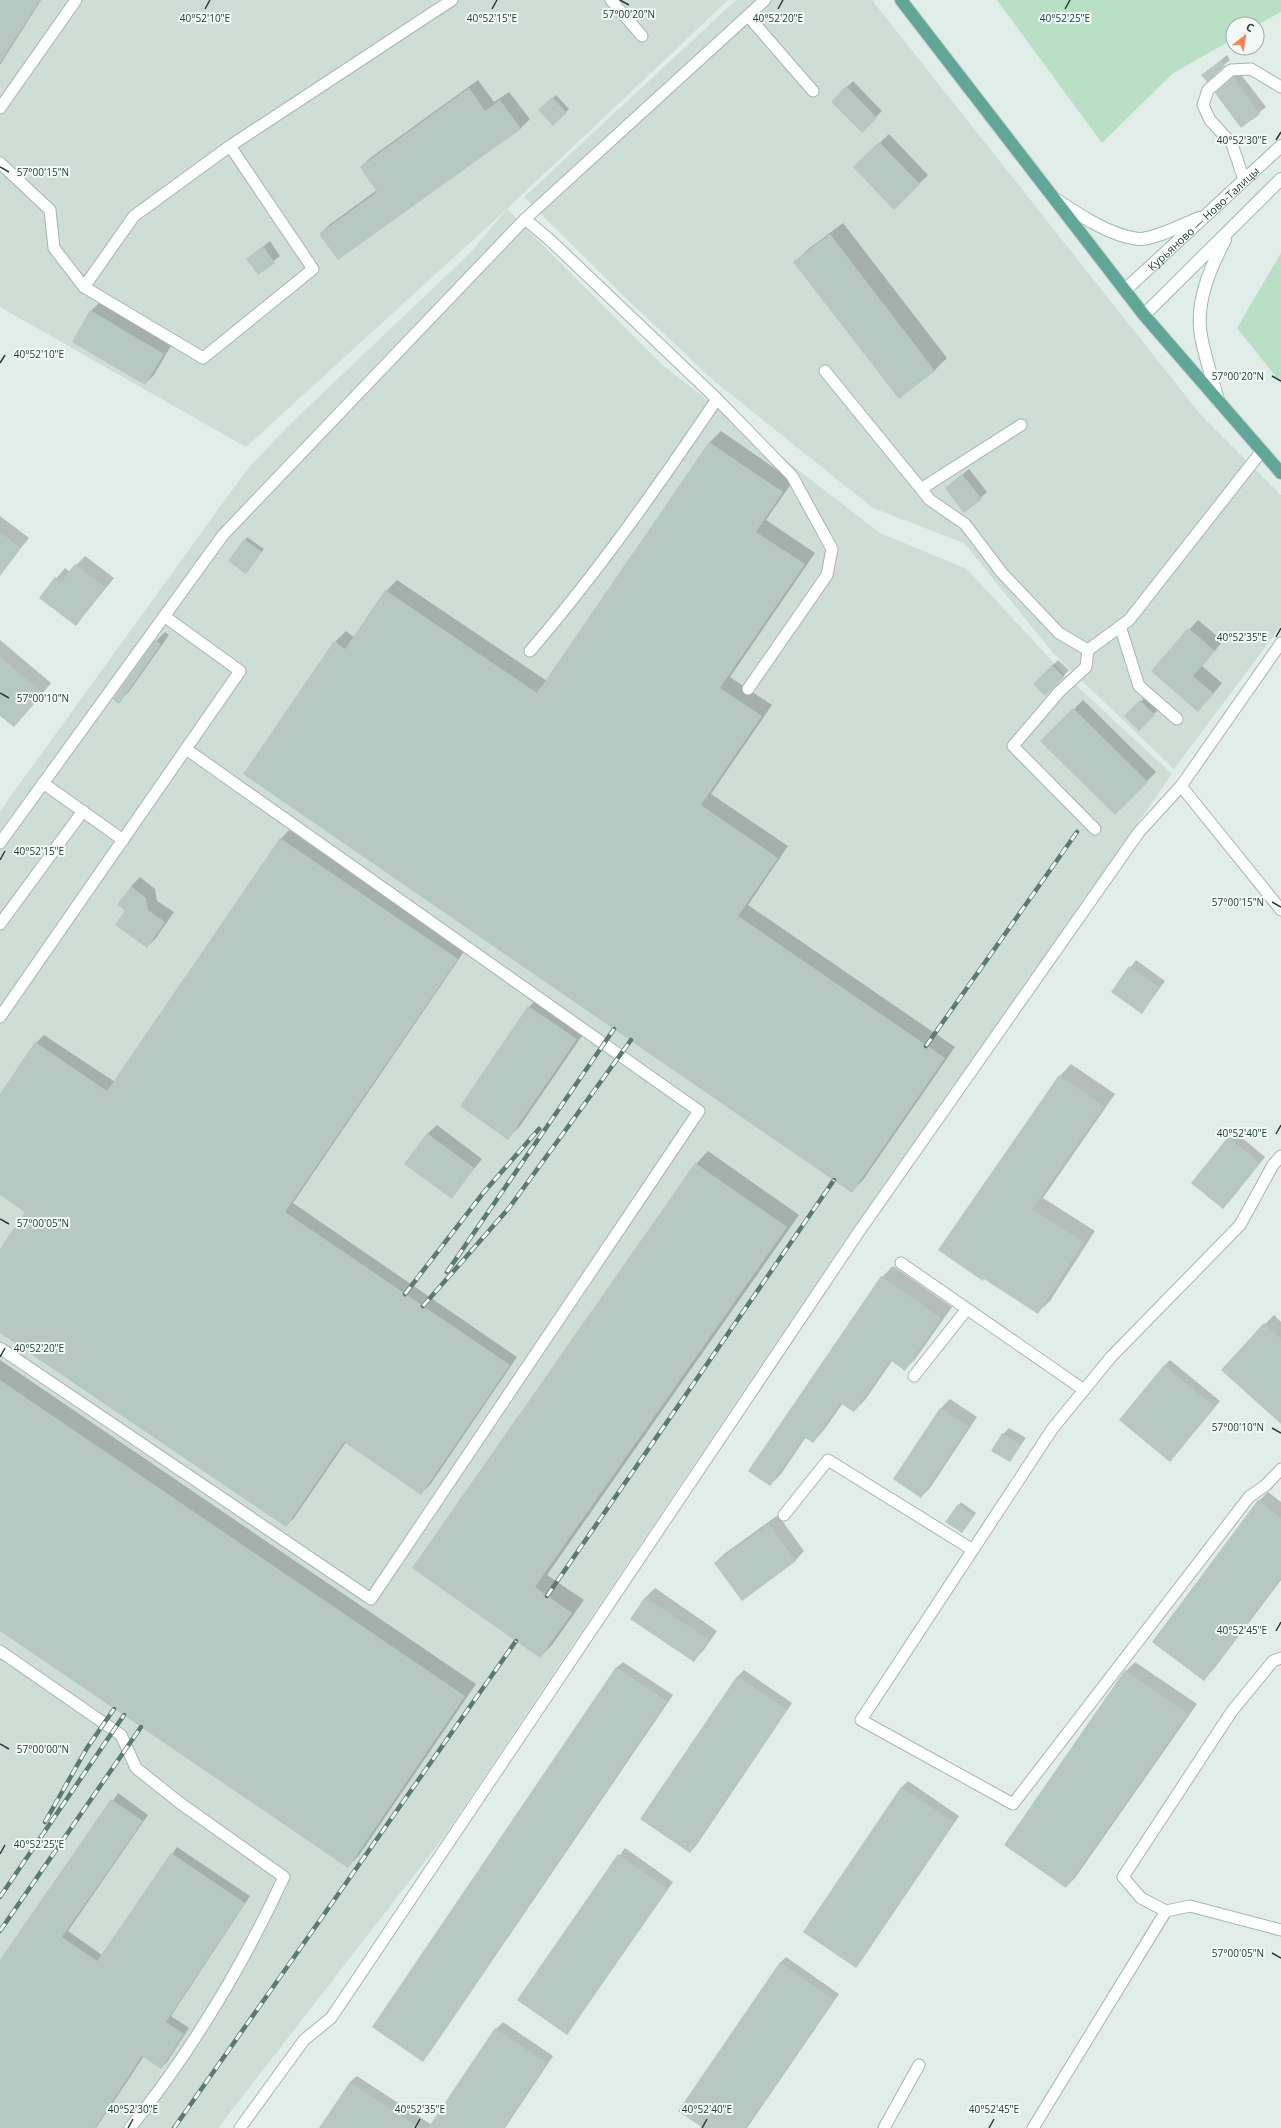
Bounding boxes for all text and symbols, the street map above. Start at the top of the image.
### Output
text: 57°00'20"N [603,7,655,21]
text: 40°52'10"E [180,11,230,25]
text: 40°52'15"E [467,11,517,25]
text: 40°52'20"E [753,11,803,25]
text: 40°52'25"E [1040,11,1090,25]
north arrow [1225,16,1265,56]
text: С [1243,19,1257,35]
text: 40°52'30"E [1217,133,1267,147]
street label: Курьяново — Ново-Талицы [1144,163,1262,273]
text: 57°00'15"N [17,165,69,179]
text: 40°52'10"E [14,347,64,361]
text: 57°00'20"N [1212,369,1264,383]
text: 40°52'35"E [1217,630,1267,644]
text: 57°00'10"N [17,691,69,705]
text: 40°52'15"E [14,844,64,858]
text: 57°00'15"N [1212,895,1264,909]
text: 40°52'40"E [1217,1126,1267,1140]
text: 57°00'05"N [17,1216,69,1230]
text: 40°52'20"E [14,1341,64,1355]
text: 57°00'10"N [1212,1420,1264,1434]
text: 40°52'45"E [1217,1623,1267,1637]
text: 57°00'00"N [17,1742,69,1756]
text: 40°52'25"E [14,1837,64,1851]
text: 57°00'05"N [1212,1946,1264,1960]
text: 40°52'30"E [108,2102,158,2116]
text: 40°52'35"E [395,2102,445,2116]
text: 40°52'40"E [682,2102,732,2116]
text: 40°52'45"E [969,2102,1019,2116]

